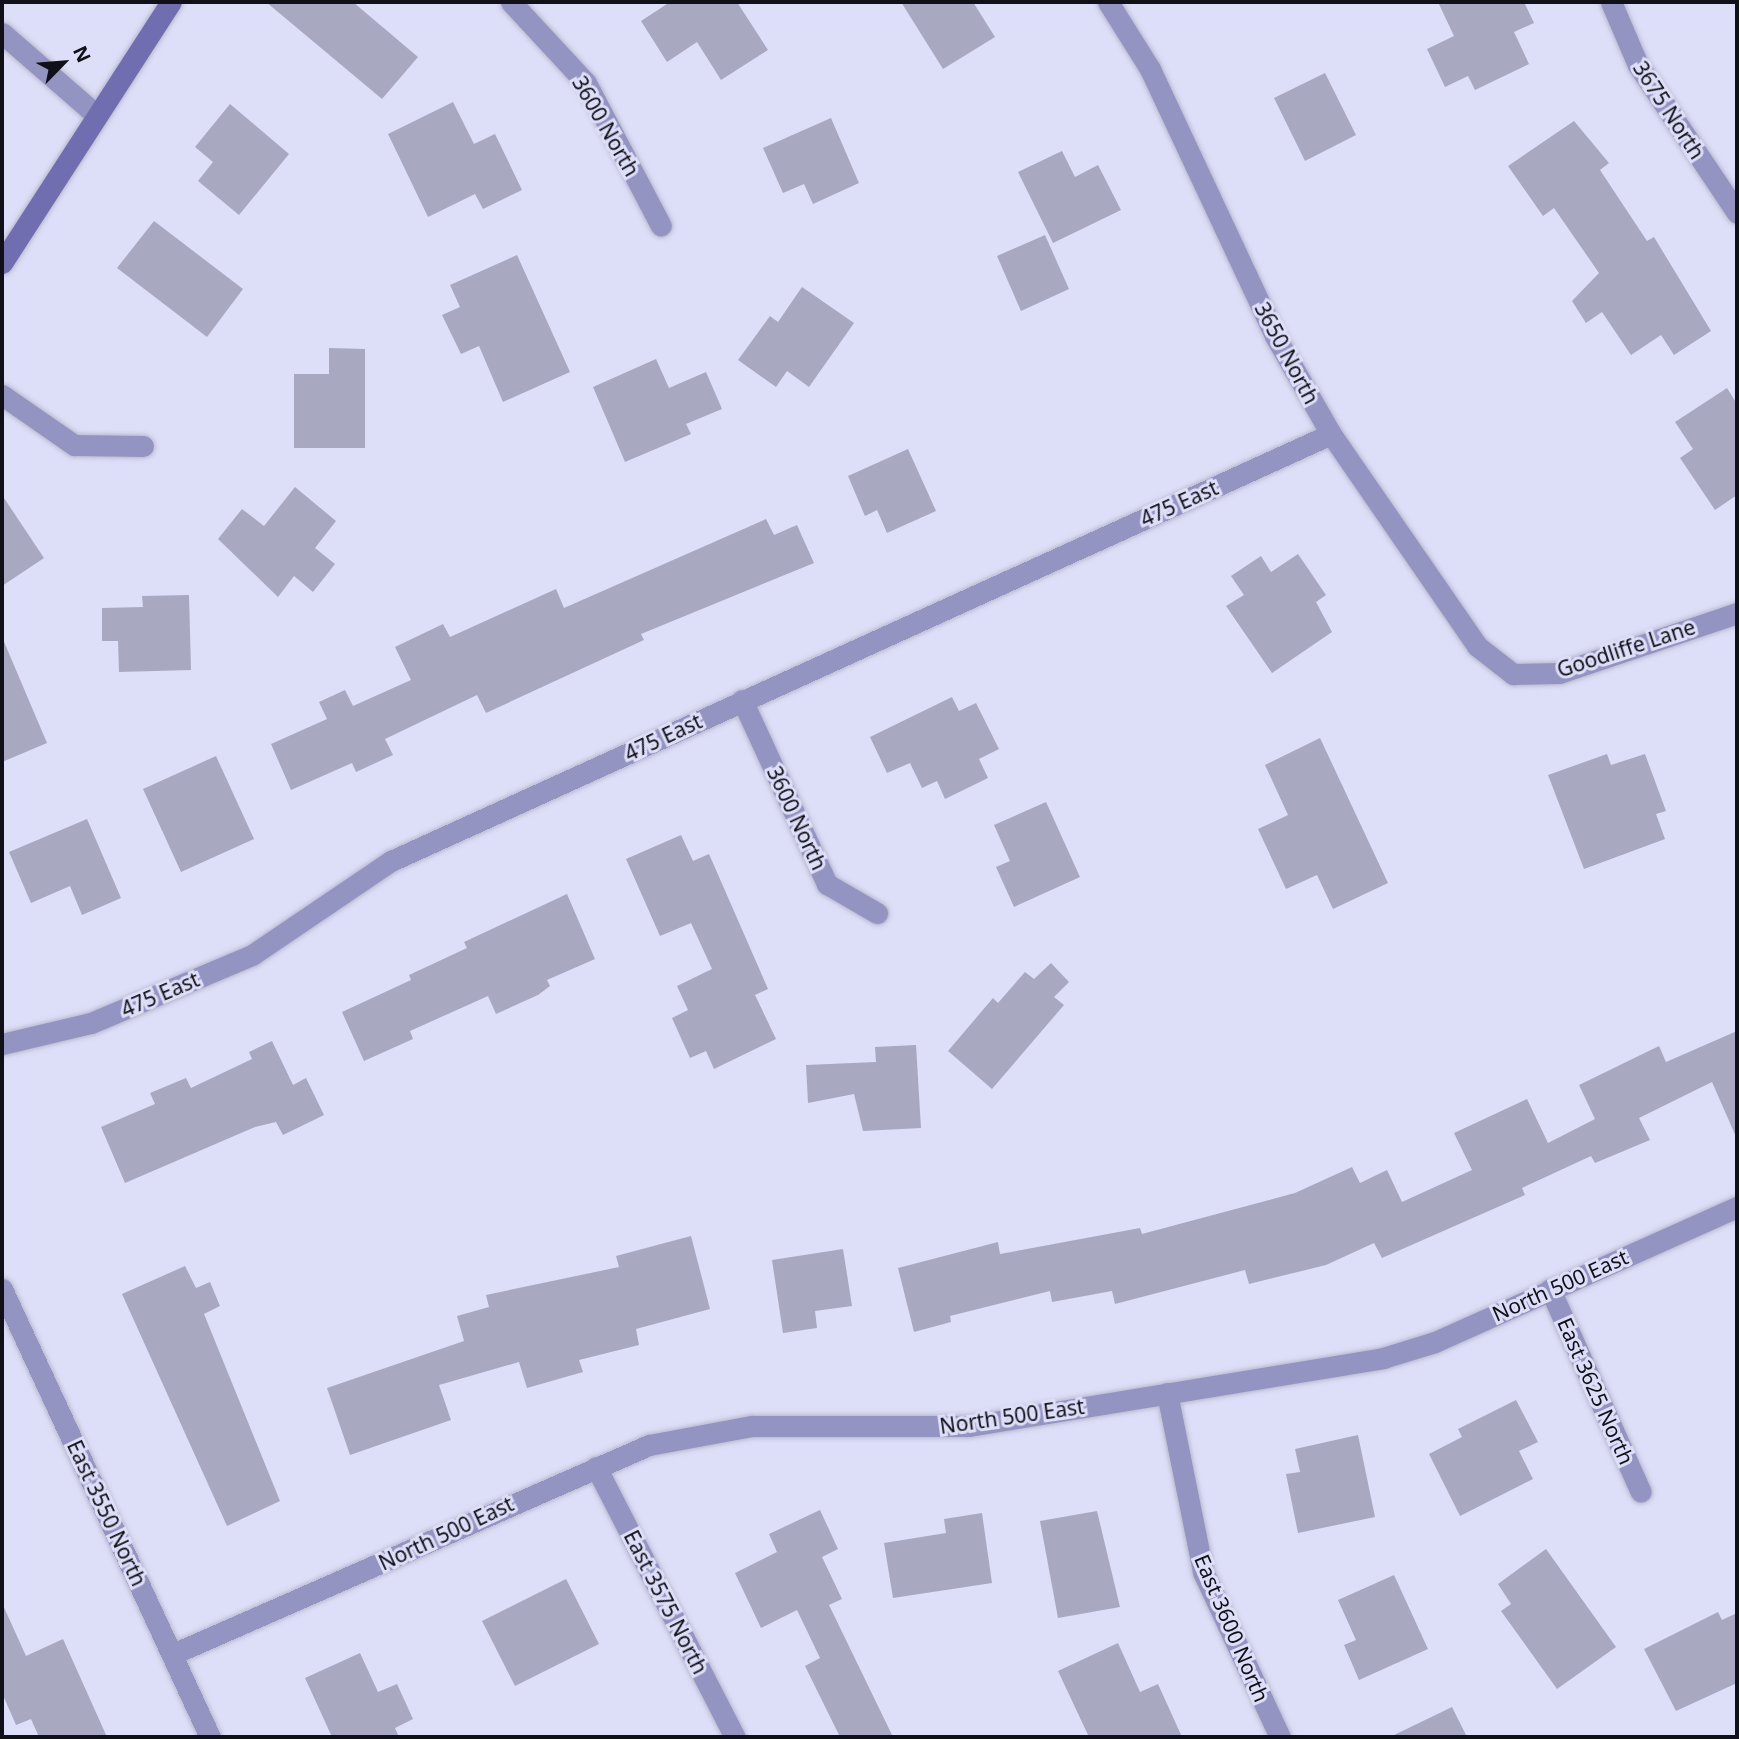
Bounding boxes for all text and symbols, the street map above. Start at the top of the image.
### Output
north arrow [28,28,98,98]
text: N [67,42,97,67]
street label: 3675 North [1628,56,1710,164]
street label: 3600 North [567,71,645,181]
street label: 3650 North [1250,298,1324,408]
street label: 475 East [1136,475,1222,531]
street label: Goodliffe Lane [1554,614,1698,682]
street label: 475 East [620,708,706,766]
street label: 3600 North [762,762,832,874]
street label: 475 East [117,966,203,1022]
street label: North 500 East [1488,1244,1632,1326]
street label: East 3625 North [1552,1314,1640,1468]
street label: North 500 East [938,1393,1086,1439]
street label: East 3550 North [62,1436,152,1590]
street label: North 500 East [375,1491,517,1575]
street label: East 3575 North [619,1526,713,1678]
street label: East 3600 North [1190,1550,1274,1706]

